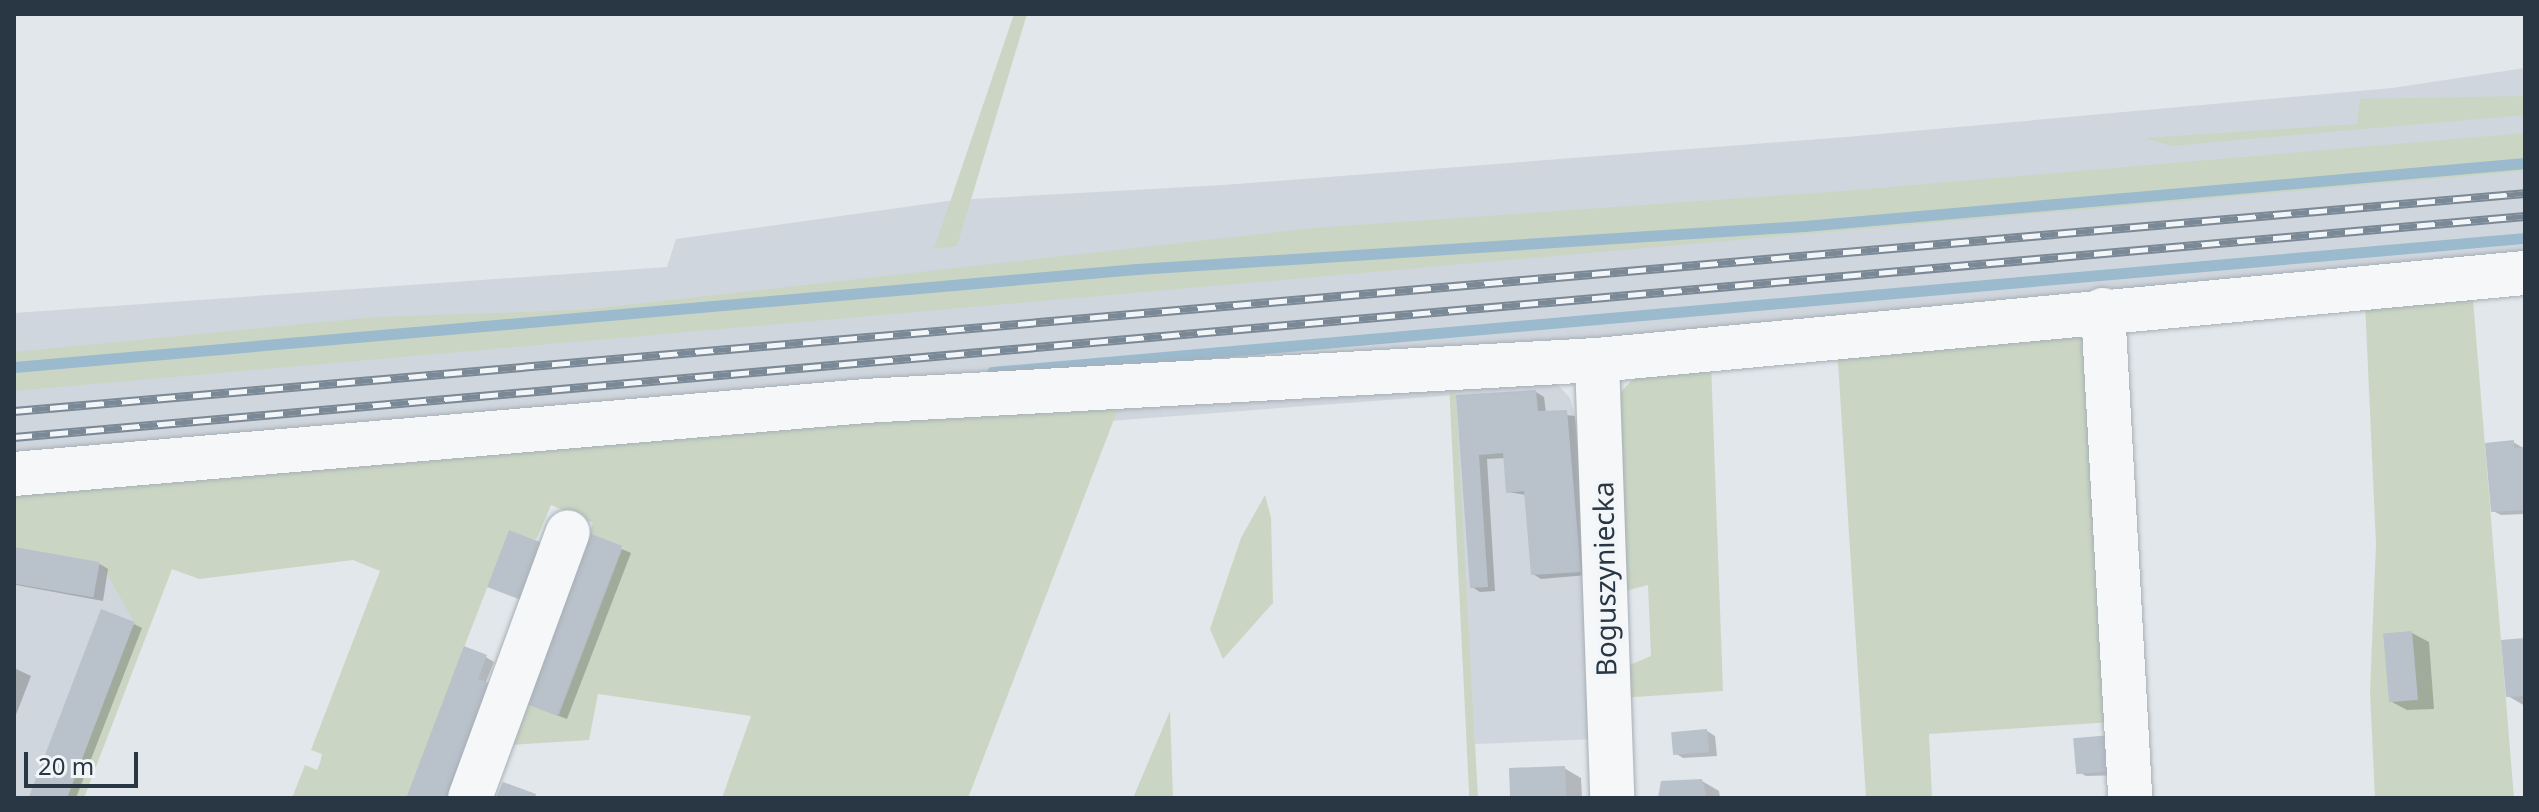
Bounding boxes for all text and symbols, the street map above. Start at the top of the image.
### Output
street label: Boguszyniecka [1586,481,1622,677]
scale bar [28,736,142,786]
text: 20 m [38,749,94,782]

